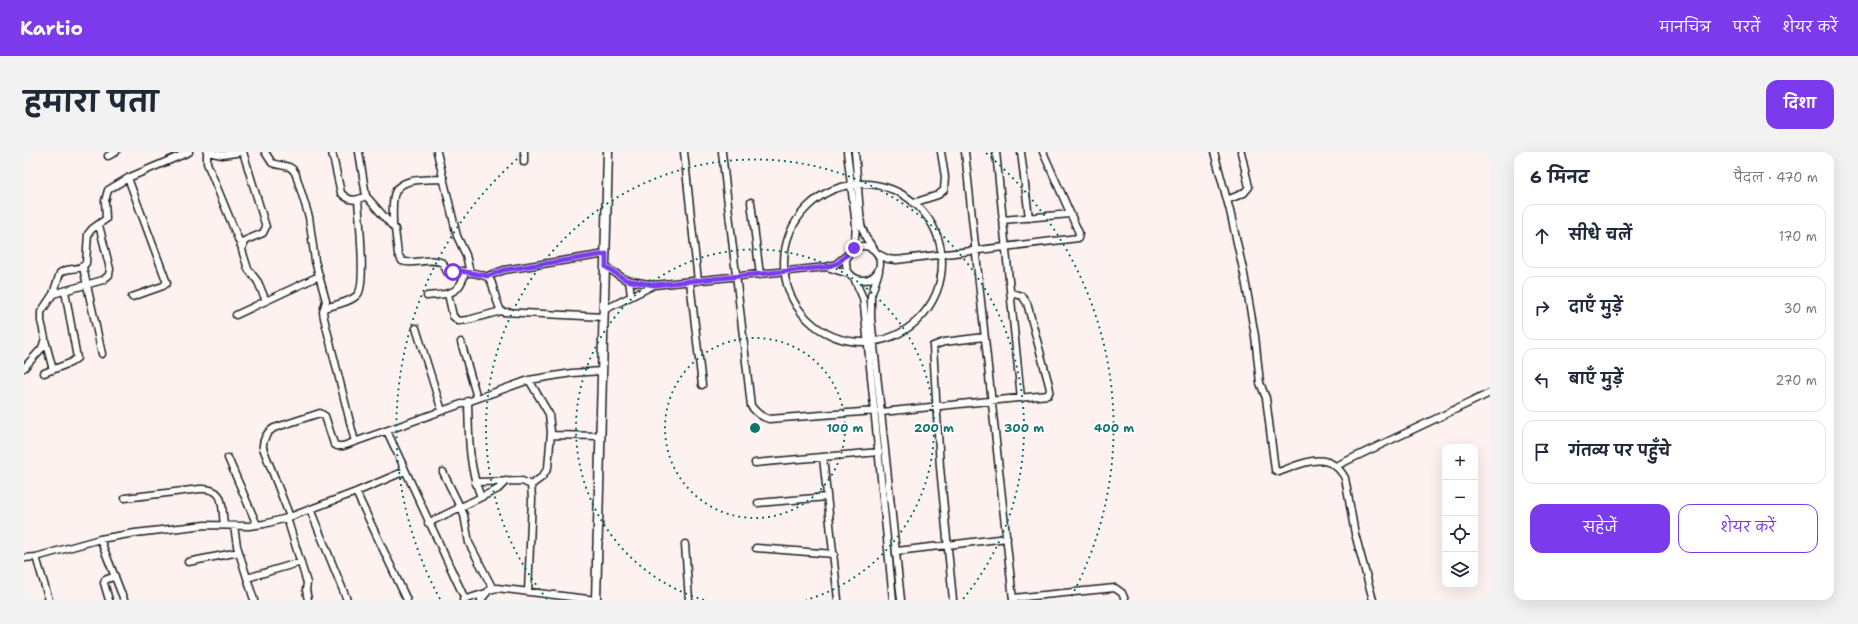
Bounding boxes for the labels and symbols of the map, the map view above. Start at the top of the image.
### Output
route end [845,239,863,257]
route start [444,263,462,281]
text: 100 m [827,420,864,436]
text: 200 m [914,420,954,436]
text: 300 m [1004,420,1044,436]
text: 400 m [1094,420,1134,436]
centre of rings [748,421,762,435]

